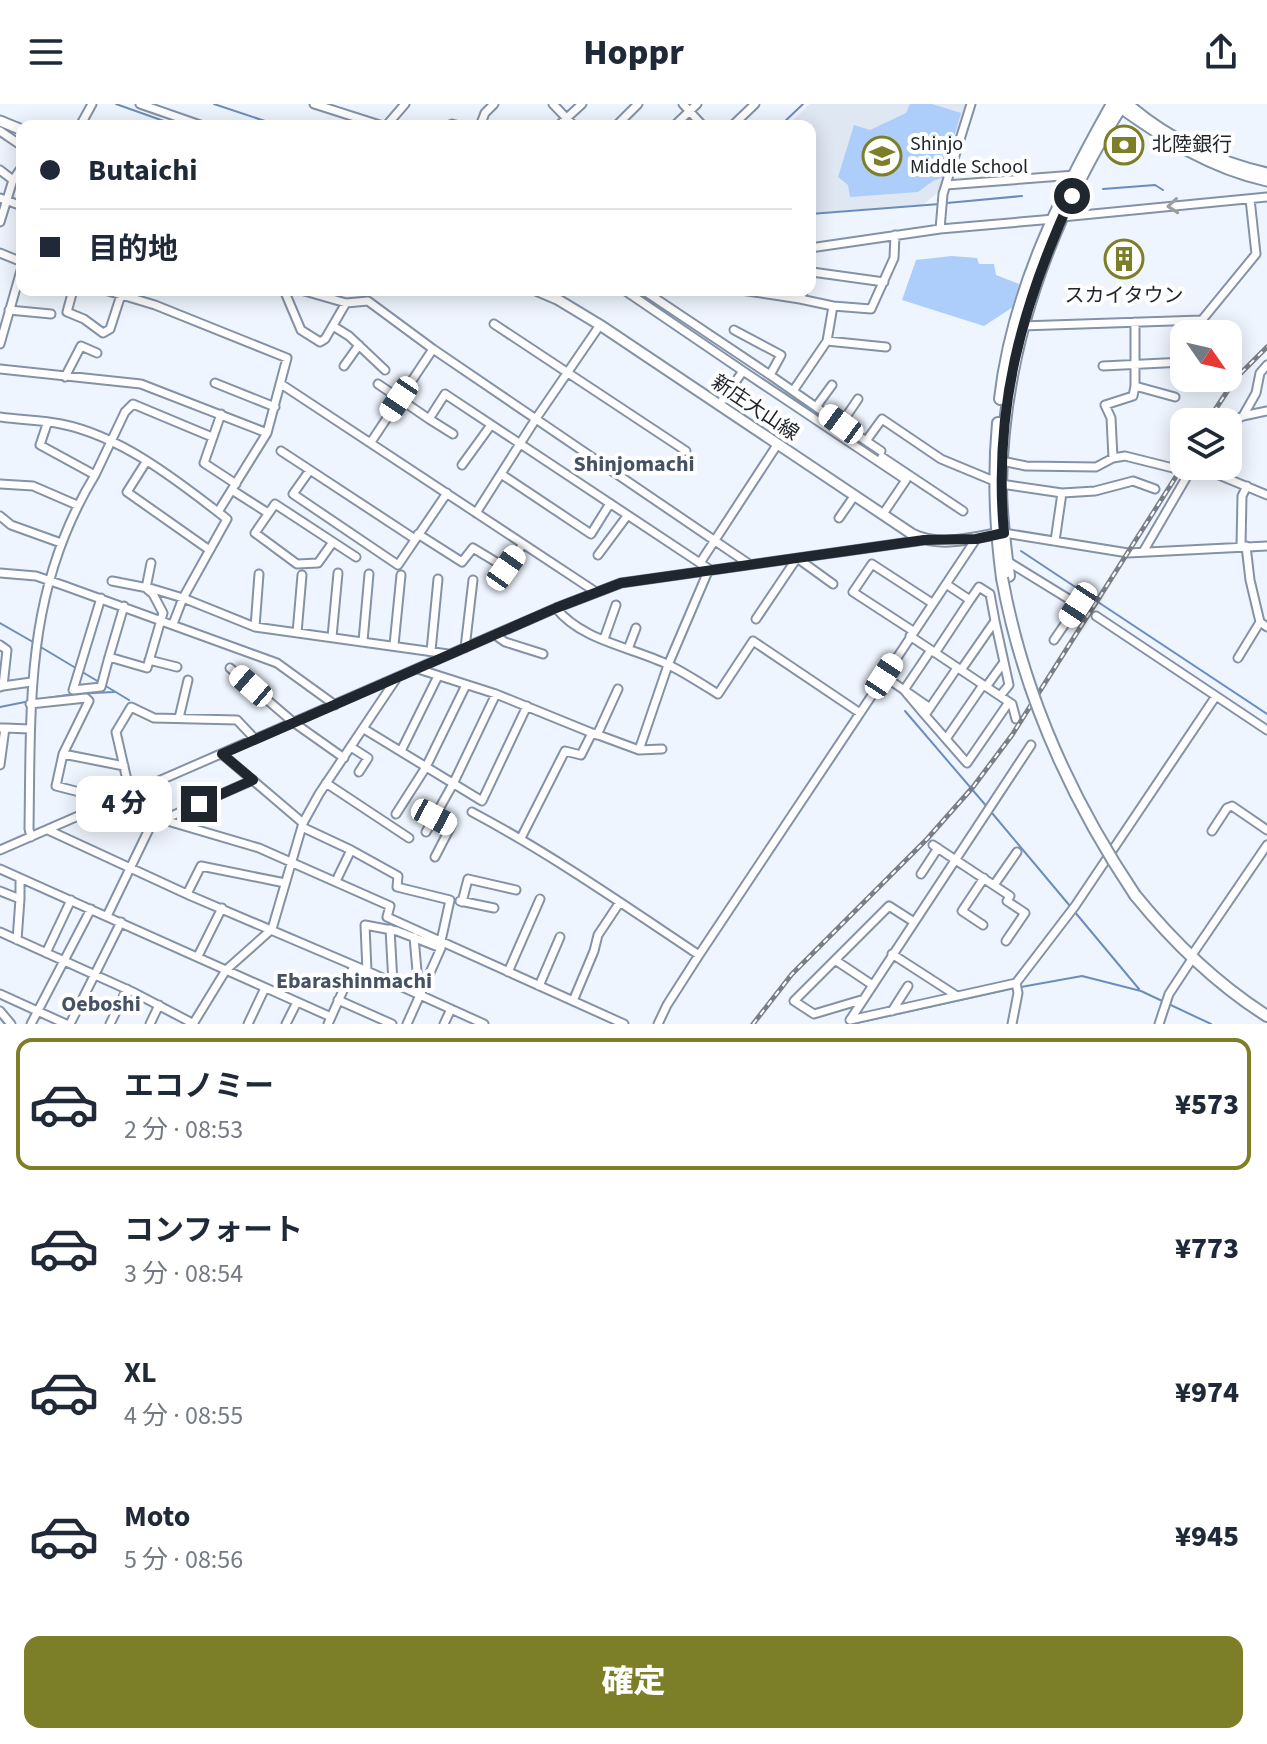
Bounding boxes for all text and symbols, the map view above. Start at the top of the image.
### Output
text: Hoppr [583,27,684,78]
icon: menu [24,30,68,74]
icon: share [1199,30,1243,74]
bank icon: 北陸銀行 [1103,124,1145,166]
place label: Shinjo Middle School [910,130,1028,181]
place label: 北陸銀行 [1152,131,1232,159]
school or university icon: Shinjo Middle School [861,135,903,177]
text: Butaichi [88,149,198,192]
route start [1054,178,1090,214]
one-way arrow [1166,197,1179,214]
text: 目的地 [88,228,178,271]
building icon: スカイタウン [1103,238,1145,280]
place label: スカイタウン [1064,282,1184,310]
north arrow [1170,320,1242,392]
map controls [1170,320,1242,480]
street label: 新庄大山線 [706,368,804,448]
car [376,372,422,426]
car [815,400,867,448]
button: layers [1170,408,1242,480]
district label: Shinjomachi [573,448,695,480]
car [482,541,530,595]
car [1055,578,1101,632]
car [861,649,907,703]
car [225,661,277,711]
callout: 4 分 [75,776,171,832]
text: 4 分 [101,785,147,822]
route end [181,786,217,822]
car [407,795,461,839]
district label: Ebarashinmachi [276,965,432,997]
district label: Oeboshi [61,988,141,1020]
text: エコノミー [124,1065,274,1108]
icon: car [28,1068,100,1140]
text: ¥573 [1175,1083,1239,1126]
text: 2 分 · 08:53 [124,1111,243,1148]
text: コンフォート [124,1209,303,1252]
icon: car [28,1212,100,1284]
text: ¥773 [1175,1227,1239,1270]
text: 3 分 · 08:54 [124,1255,243,1292]
text: XL [124,1351,157,1394]
icon: car [28,1356,100,1428]
text: ¥974 [1175,1371,1239,1414]
text: 4 分 · 08:55 [124,1397,243,1434]
text: Moto [124,1495,190,1538]
icon: car [28,1500,100,1572]
text: ¥945 [1175,1515,1239,1558]
text: 5 分 · 08:56 [124,1541,243,1578]
button: 確定 [24,1636,1243,1728]

